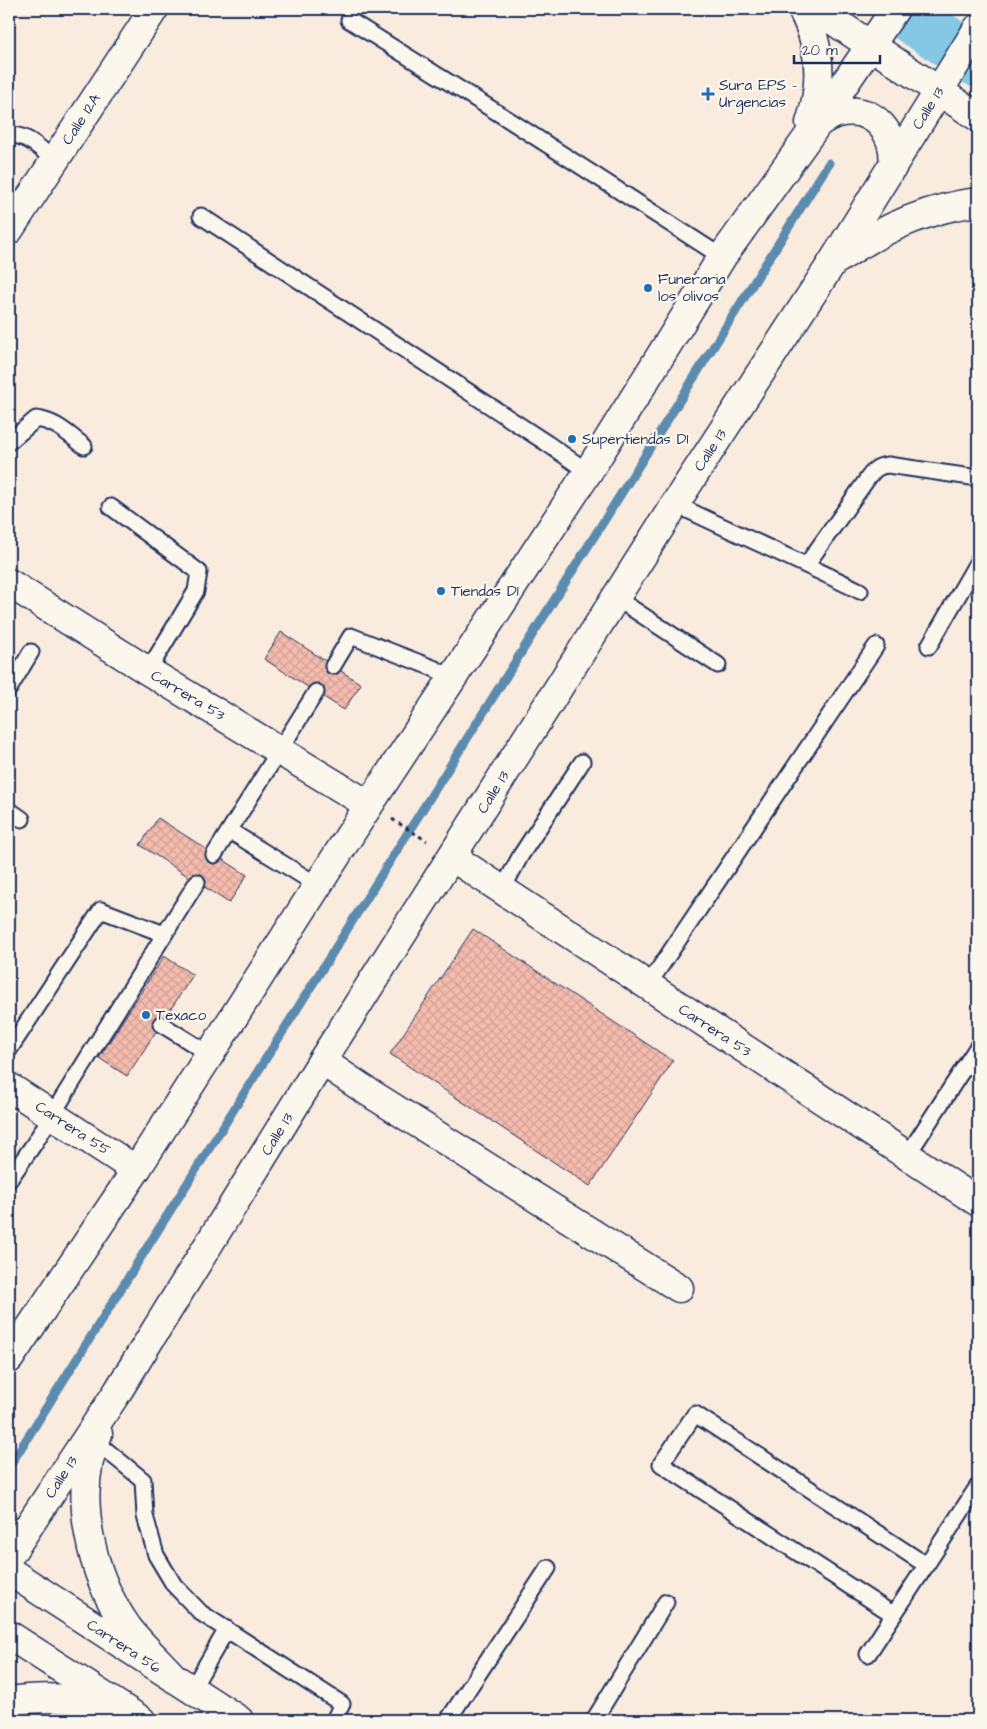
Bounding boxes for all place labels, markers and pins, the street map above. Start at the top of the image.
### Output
place label: Sura EPS - Urgencias [719,75,797,114]
marker: Sura EPS - Urgencias [701,87,715,101]
place label: Funeraria los olivos [658,269,726,307]
marker: Funeraria los olivos [642,282,654,294]
place label: Supertiendas D1 [582,429,689,450]
marker: Supertiendas D1 [566,433,578,445]
place label: Tiendas D1 [451,581,519,602]
marker: Tiendas D1 [435,585,447,597]
place label: Texaco [156,1005,207,1026]
marker: Texaco [140,1009,152,1021]

